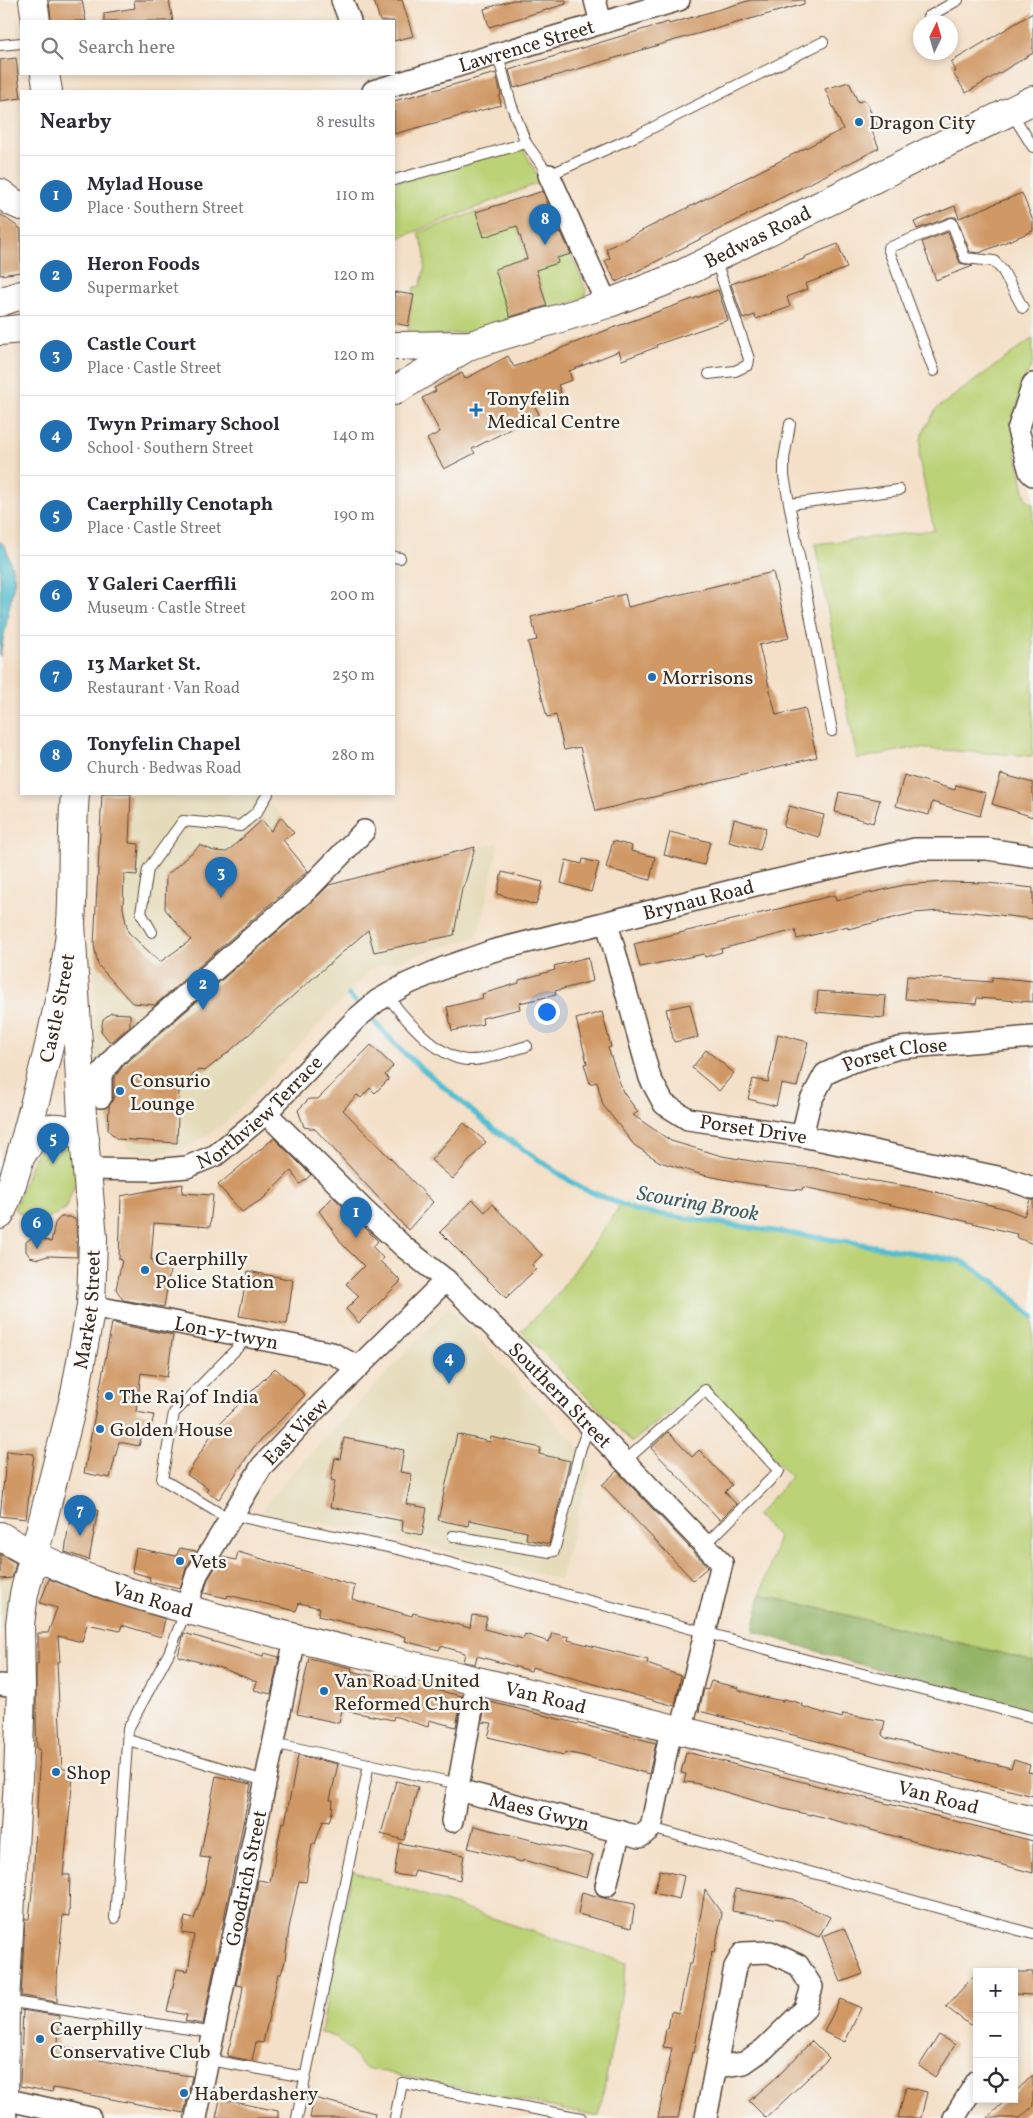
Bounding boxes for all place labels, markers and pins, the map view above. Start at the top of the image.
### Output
place label: Dragon City [869,110,976,138]
marker: Dragon City [853,116,865,128]
pin: 8 [529,204,561,245]
place label: Tonyfelin Medical Centre [487,386,620,437]
marker: Tonyfelin Medical Centre [469,403,483,417]
place label: Morrisons [662,665,753,693]
marker: Morrisons [646,671,658,683]
pin: 3 [205,857,237,898]
pin: 2 [187,969,219,1010]
place label: Consurio Lounge [130,1068,211,1119]
marker: Consurio Lounge [114,1085,126,1097]
pin: 5 [37,1123,69,1164]
pin: 1 [340,1197,372,1238]
pin: 6 [21,1208,53,1249]
place label: Caerphilly Police Station [155,1246,274,1297]
marker: Caerphilly Police Station [139,1264,151,1276]
pin: 4 [433,1343,465,1384]
place label: The Raj of India [119,1384,259,1412]
marker: The Raj of India [103,1390,115,1402]
place label: Golden House [110,1417,233,1445]
marker: Golden House [94,1423,106,1435]
pin: 7 [64,1495,96,1536]
place label: Vets [190,1549,227,1577]
marker: Vets [174,1555,186,1567]
place label: Van Road United Reformed Church [334,1668,490,1719]
marker: Van Road United Reformed Church [318,1685,330,1697]
place label: Shop [66,1760,111,1788]
marker: Shop [50,1766,62,1778]
place label: Caerphilly Conservative Club [50,2016,210,2067]
marker: Caerphilly Conservative Club [34,2033,46,2045]
place label: Haberdashery [194,2081,318,2109]
marker: Haberdashery [178,2087,190,2099]

